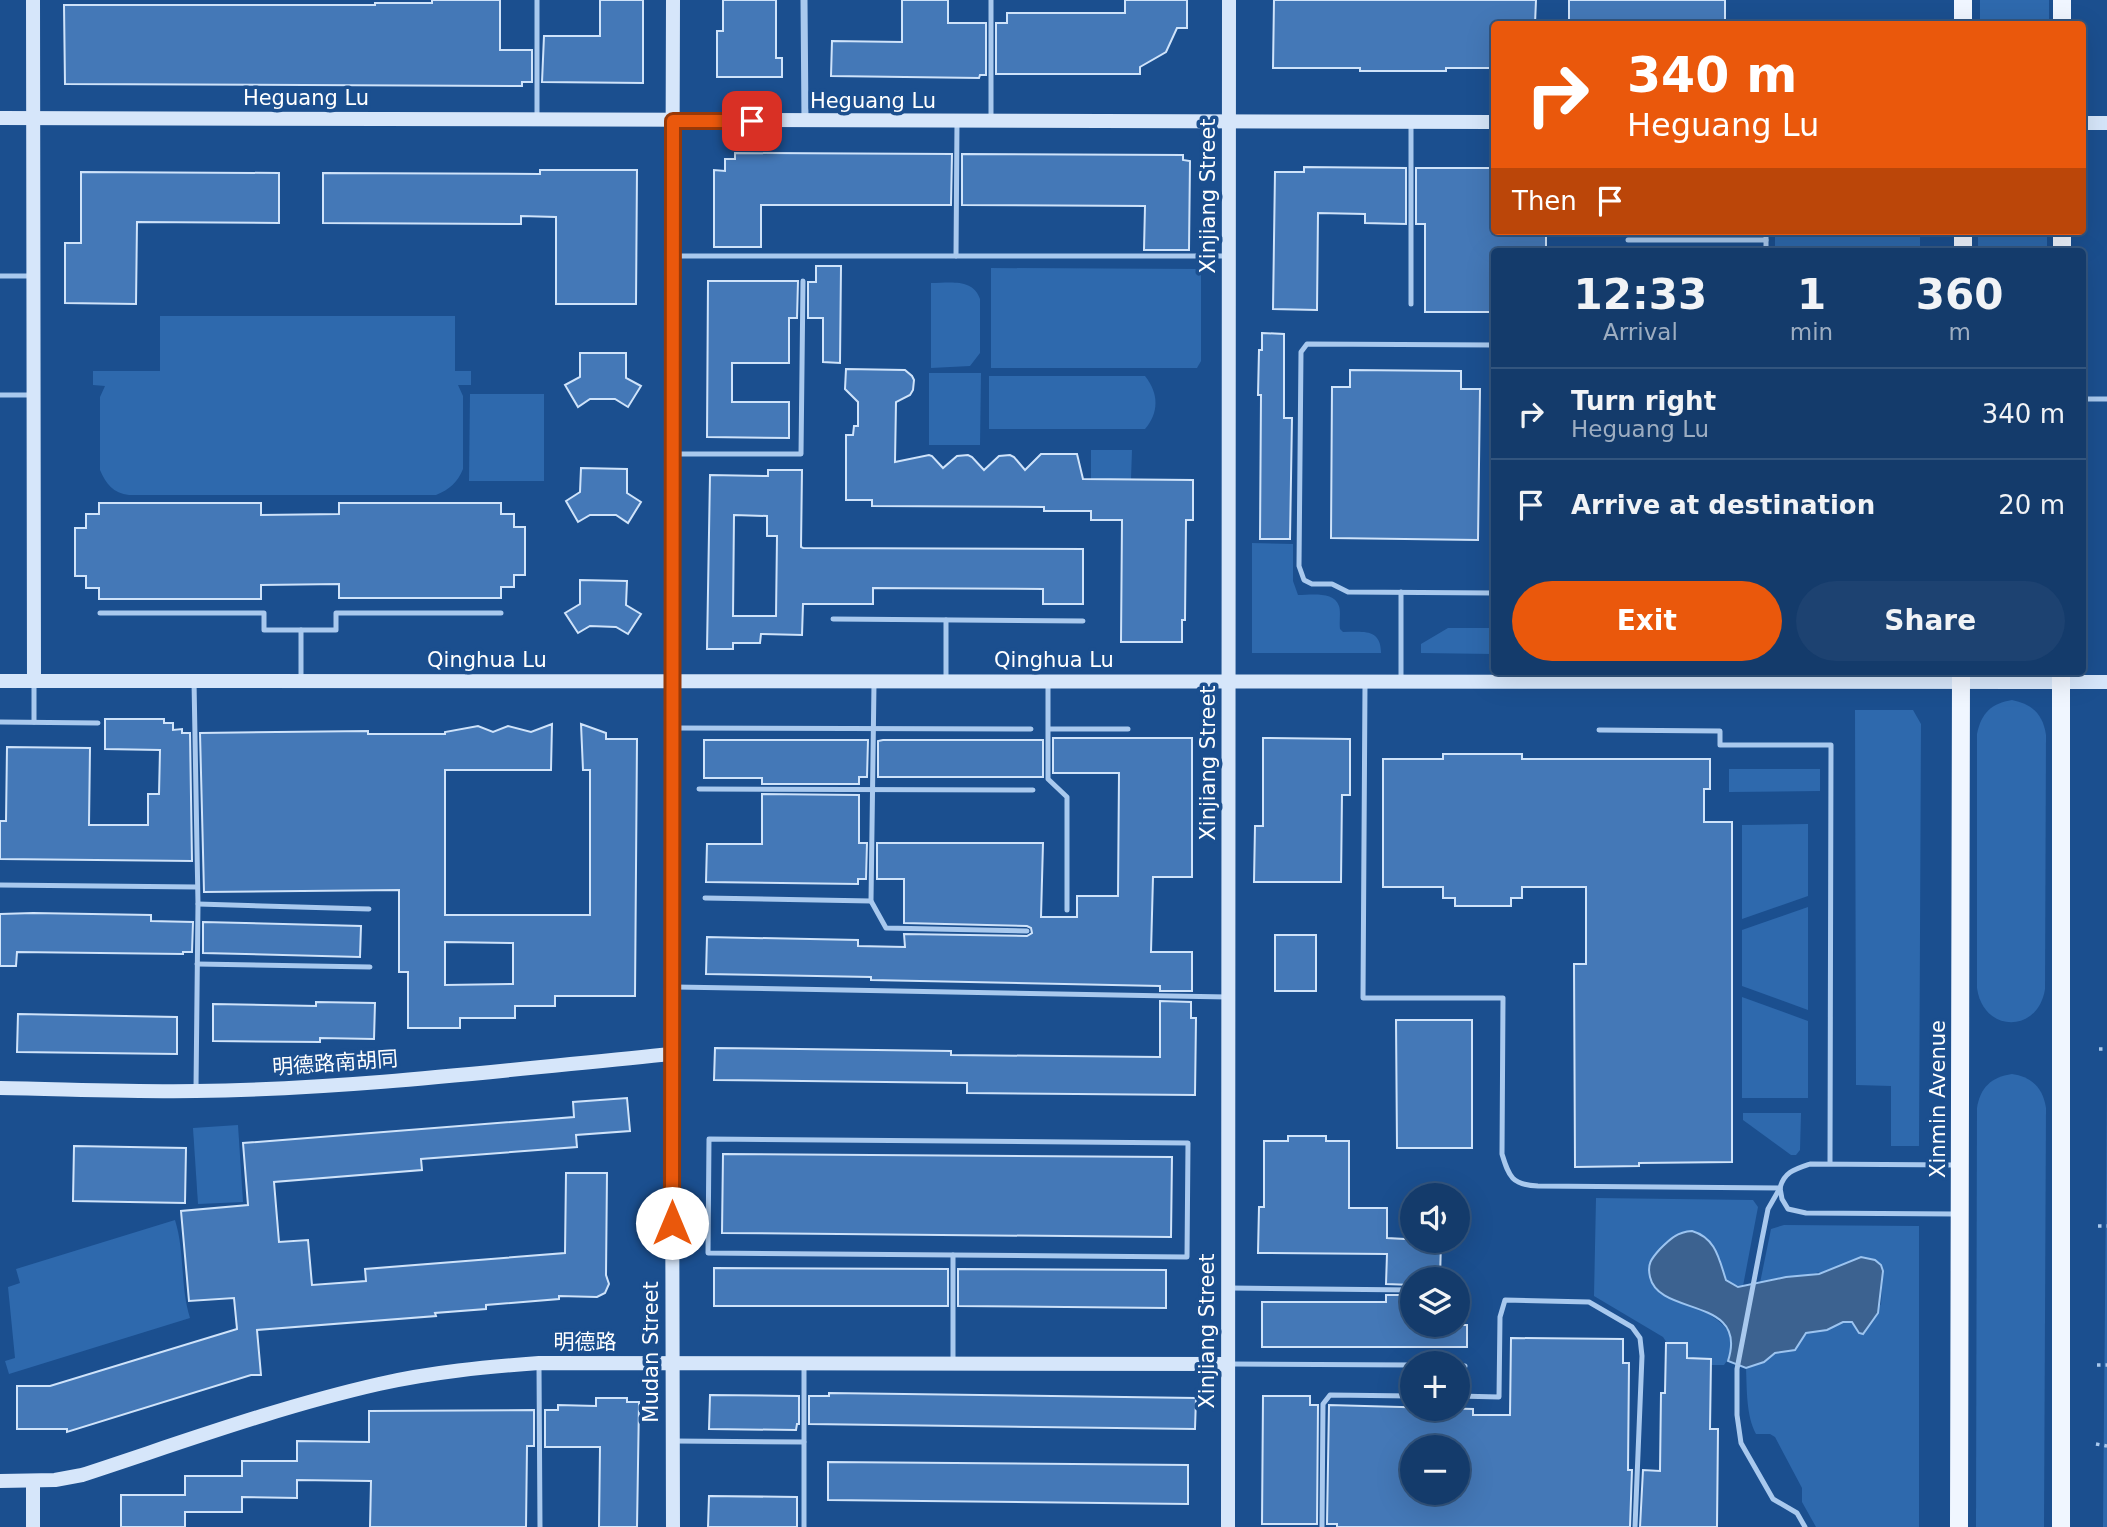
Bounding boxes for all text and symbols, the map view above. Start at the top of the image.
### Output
text: 340 m [1627,47,1797,104]
icon: right [1512,49,1603,140]
street label: Heguang Lu [243,86,369,110]
street label: Heguang Lu [810,89,936,113]
pin [722,91,782,151]
icon: arrive [733,102,771,140]
text: Heguang Lu [1627,106,1819,144]
street label: Xinjiang Street [1196,118,1220,274]
icon: arrive [1591,182,1629,220]
text: Then [1512,186,1577,216]
text: 12:33 [1574,270,1707,319]
text: 1 [1797,270,1826,319]
text: 360 [1916,270,2003,319]
text: Arrival [1603,319,1678,345]
text: min [1790,319,1833,345]
text: m [1948,319,1971,345]
text: Turn right [1571,386,1716,416]
icon: right [1512,395,1550,433]
text: 340 m [1982,399,2065,429]
text: Heguang Lu [1571,416,1709,442]
icon: arrive [1512,486,1550,524]
text: Arrive at destination [1571,490,1875,520]
text: 20 m [1998,490,2065,520]
button: Exit [1512,581,1782,661]
button: Share [1796,581,2065,661]
street label: Qinghua Lu [427,648,547,672]
street label: Qinghua Lu [994,648,1114,672]
street label: Xinjiang Street [1196,685,1220,841]
street label: Xinmin Avenue [1926,1020,1950,1178]
street label: 明德路南胡同 [271,1047,399,1079]
map controls [1400,1183,1470,1505]
button: sound [1400,1183,1470,1253]
position arrow [635,1186,709,1260]
street label: Xinjiang Street [1195,1253,1219,1409]
button: layers [1400,1267,1470,1337]
street label: Mudan Street [639,1281,663,1423]
street label: 明德路 [554,1330,617,1354]
button: + [1400,1351,1470,1421]
button: − [1400,1435,1470,1505]

